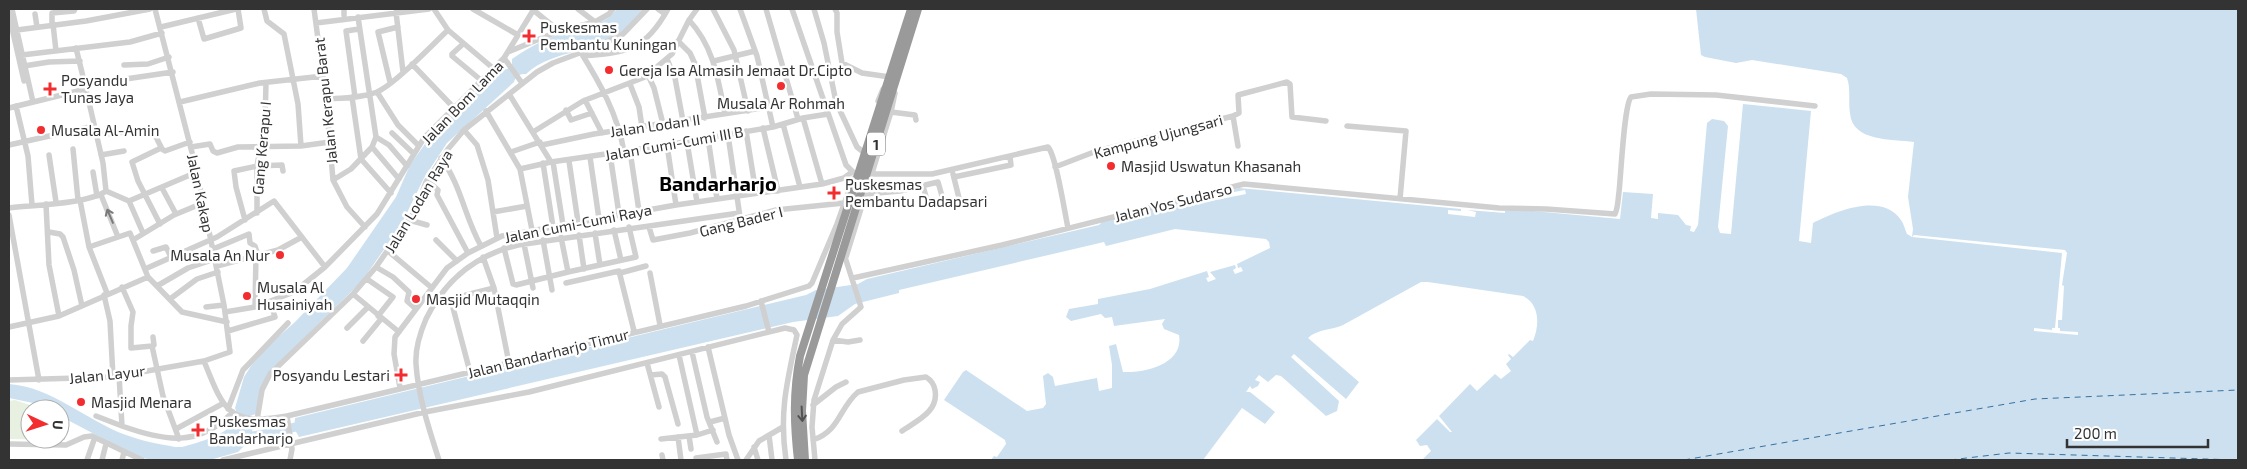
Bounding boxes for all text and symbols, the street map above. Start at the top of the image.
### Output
place label: Puskesmas Pembantu Kuningan [540,18,677,53]
marker: Puskesmas Pembantu Kuningan [522,29,536,43]
street label: Jalan Kerapu Barat [309,37,341,165]
street label: Jalan Bom Lama [417,56,507,148]
place label: Gereja Isa Almasih Jemaat Dr.Cipto [619,61,852,80]
marker: Gereja Isa Almasih Jemaat Dr.Cipto [603,64,615,76]
place label: Posyandu Tunas Jaya [61,71,134,106]
marker: Musala Ar Rohmah [775,80,787,92]
marker: Posyandu Tunas Jaya [43,82,57,96]
place label: Musala Ar Rohmah [717,94,845,112]
street label: Gang Kerapu I [248,101,274,195]
street label: Jalan Lodan II [609,110,701,140]
street label: Kampung Ujungsari [1091,110,1225,163]
place label: Musala Al-Amin [51,121,159,139]
street label: Jalan Cumi-Cumi III B [603,122,745,164]
marker: Musala Al-Amin [35,124,47,136]
road number: 1 [867,132,885,156]
street label: Jalan Lodan Raya [380,146,456,256]
street label: Jalan Kakap [184,152,218,234]
place label: Masjid Uswatun Khasanah [1121,157,1301,176]
marker: Masjid Uswatun Khasanah [1105,160,1117,172]
district label: Bandarharjo [659,171,777,195]
place label: Puskesmas Pembantu Dadapsari [845,175,987,210]
street label: Jalan Yos Sudarso [1112,179,1234,225]
marker: Puskesmas Pembantu Dadapsari [827,186,841,200]
street label: Jalan Cumi-Cumi Raya [503,200,653,246]
street label: Gang Bader I [697,202,785,240]
one-way arrow [104,209,114,224]
place label: Musala An Nur [170,246,270,264]
marker: Musala An Nur [274,249,286,261]
place label: Musala Al Husainiyah [257,278,332,313]
marker: Musala Al Husainiyah [241,290,253,302]
place label: Masjid Mutaqqin [426,290,540,309]
marker: Masjid Mutaqqin [410,293,422,305]
street label: Jalan Bandarharjo Timur [466,324,631,383]
street label: Jalan Layur [68,361,146,387]
place label: Posyandu Lestari [273,366,390,384]
marker: Posyandu Lestari [394,368,408,382]
place label: Masjid Menara [91,393,192,412]
marker: Masjid Menara [75,396,87,408]
north arrow [20,399,70,449]
one-way arrow [797,405,806,421]
place label: Puskesmas Bandarharjo [209,412,293,448]
scale bar [2067,416,2208,448]
text: U [50,420,67,430]
marker: Puskesmas Bandarharjo [191,423,205,437]
text: 200 m [2074,424,2117,442]

